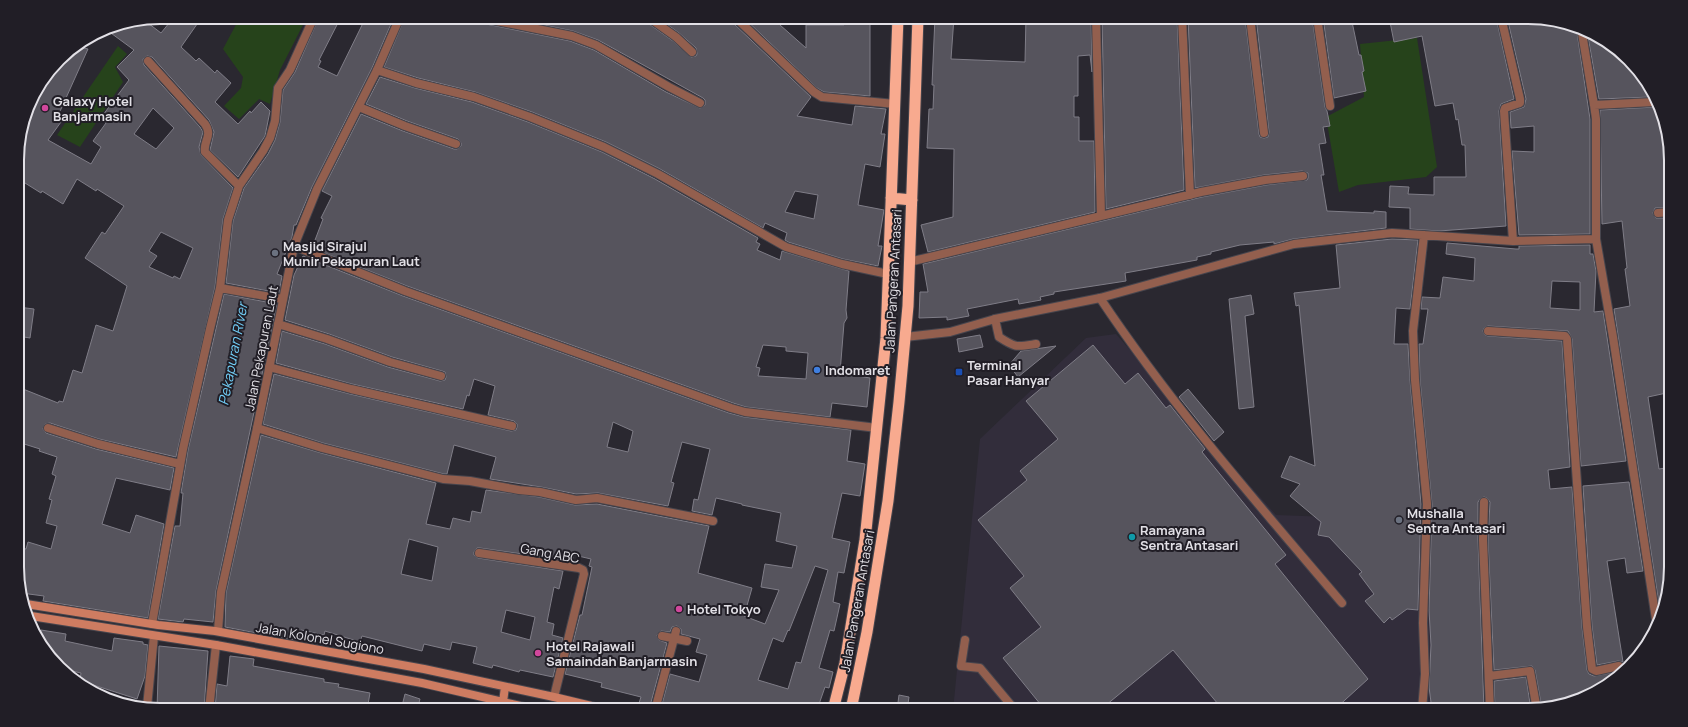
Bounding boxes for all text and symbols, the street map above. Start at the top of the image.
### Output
place label: Galaxy Hotel Banjarmasin [53,92,132,125]
marker: Galaxy Hotel Banjarmasin [40,103,50,113]
street label: Jalan Pangeran Antasari [880,209,906,353]
place label: Masjid Sirajul Munir Pekapuran Laut [283,237,420,270]
marker: Masjid Sirajul Munir Pekapuran Laut [270,248,280,258]
street label: Jalan Pekapuran Laut [240,284,282,412]
water label: Pekapuran River [213,299,252,407]
place label: Terminal Pasar Hanyar [967,356,1049,389]
place label: Indomaret [825,361,891,379]
marker: Indomaret [812,365,822,375]
marker: Terminal Pasar Hanyar [954,367,964,377]
place label: Mushalla Sentra Antasari [1407,504,1505,537]
marker: Mushalla Sentra Antasari [1394,515,1404,525]
place label: Ramayana Sentra Antasari [1140,521,1238,554]
street label: Jalan Pangeran Antasari [836,529,878,673]
marker: Ramayana Sentra Antasari [1127,532,1137,542]
street label: Gang ABC [519,539,581,567]
place label: Hotel Tokyo [687,600,761,618]
marker: Hotel Tokyo [674,604,684,614]
street label: Jalan Kolonel Sugiono [254,618,386,658]
place label: Hotel Rajawali Samaindah Banjarmasin [546,637,697,670]
marker: Hotel Rajawali Samaindah Banjarmasin [533,648,543,658]

